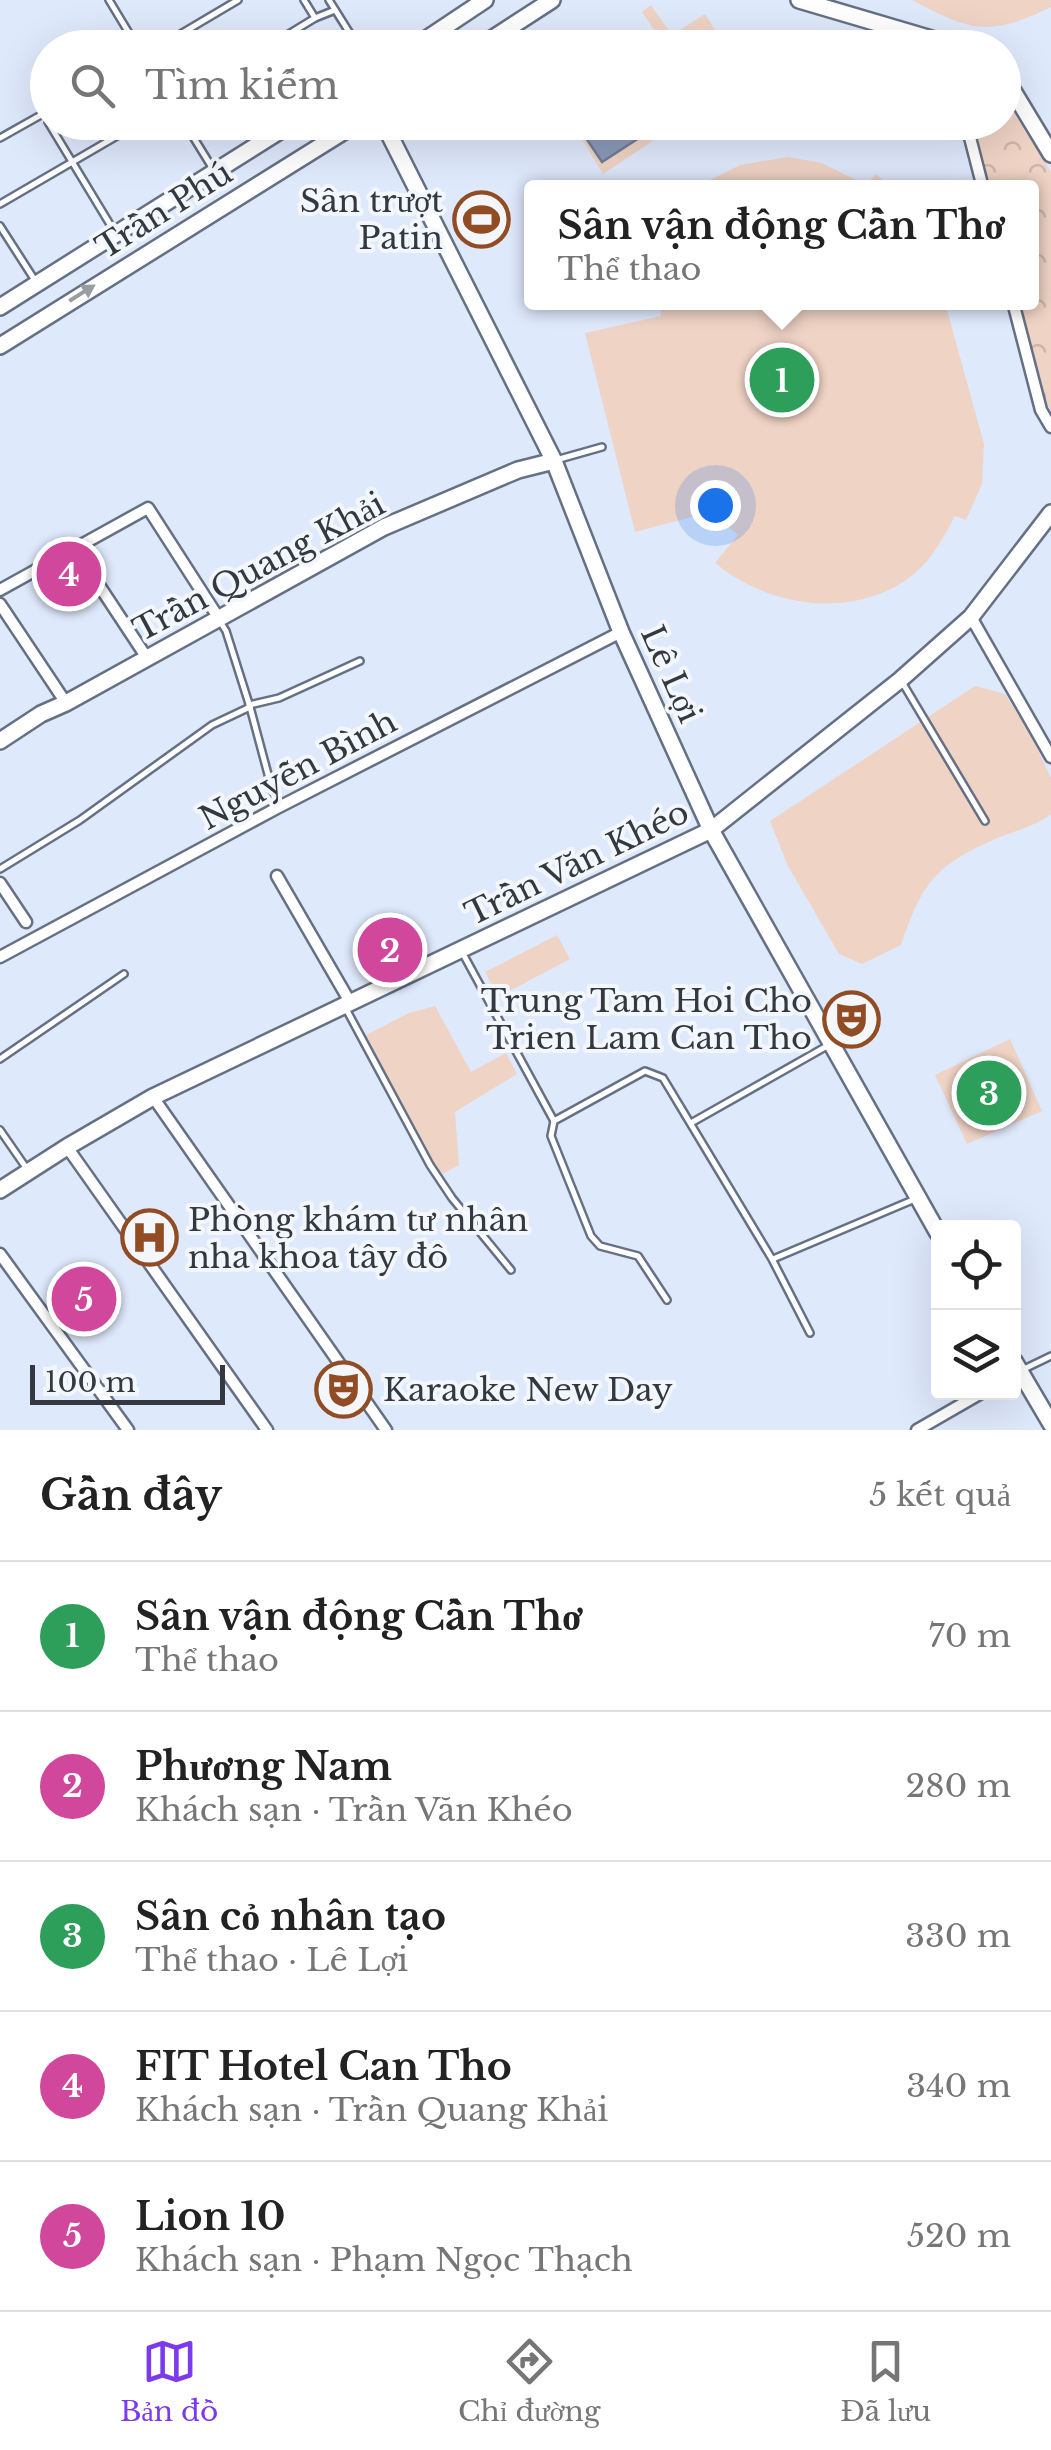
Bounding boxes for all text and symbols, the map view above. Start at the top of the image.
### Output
search box [30,30,1021,140]
icon: search [65,58,120,113]
text: Tìm kiếm [145,62,339,109]
street label: Trần Phú [88,152,240,268]
popup [524,180,1039,310]
place label: Sân trượt Patin [300,181,443,258]
sports icon: Sân trượt Patin [452,189,512,249]
text: Sân vận động Cần Thơ [557,202,1006,249]
text: Thể thao [557,249,701,289]
one-way arrow [68,285,96,302]
pin: 1 [750,342,814,418]
your location [690,480,741,531]
street label: Trần Quang Khải [126,484,392,650]
pin: 4 [36,536,102,612]
street label: Lê Lợi [632,619,710,729]
street label: Nguyễn Bình [193,701,403,839]
street label: Trần Văn Khéo [459,792,695,934]
pin: 2 [358,912,422,988]
place label: Trung Tam Hoi Cho Trien Lam Can Tho [481,981,812,1058]
theatre icon: Trung Tam Hoi Cho Trien Lam Can Tho [821,989,881,1049]
pin: 3 [956,1056,1022,1130]
place label: Phòng khám tư nhân nha khoa tây đô [188,1200,528,1277]
hospital icon: Phòng khám tư nhân nha khoa tây đô [119,1208,179,1268]
map controls [931,1220,1021,1400]
button: locate [931,1220,1021,1310]
pin: 5 [52,1262,116,1336]
button: layers [931,1310,1021,1400]
scale bar [30,1360,225,1404]
theatre icon: Karaoke New Day [314,1360,374,1420]
text: 100 m [45,1365,136,1400]
place label: Karaoke New Day [383,1370,673,1410]
text: Gần đây [40,1469,222,1521]
text: 5 kết quả [869,1475,1011,1515]
text: Sân vận động Cần Thơ [135,1593,583,1640]
text: 1 [66,1616,79,1656]
text: 70 m [929,1616,1011,1656]
text: Thể thao [135,1640,279,1680]
text: Phương Nam [135,1743,392,1790]
text: 2 [62,1766,83,1806]
text: 280 m [906,1766,1011,1806]
text: Khách sạn · Trần Văn Khéo [135,1790,573,1830]
text: Sân cỏ nhân tạo [135,1893,446,1940]
text: 3 [62,1916,83,1956]
text: 330 m [905,1916,1011,1956]
text: Thể thao · Lê Lợi [135,1940,408,1980]
text: FIT Hotel Can Tho [135,2043,512,2090]
text: 4 [62,2066,83,2106]
text: 340 m [906,2066,1011,2106]
text: Khách sạn · Trần Quang Khải [135,2090,608,2130]
text: Lion 10 [135,2193,285,2240]
text: 5 [63,2216,82,2256]
text: 520 m [907,2216,1011,2256]
text: Khách sạn · Phạm Ngọc Thạch [135,2240,633,2280]
tab: Bản đồ [120,2334,218,2429]
tab: Chỉ đường [458,2334,601,2429]
tab: Đã lưu [840,2334,931,2429]

